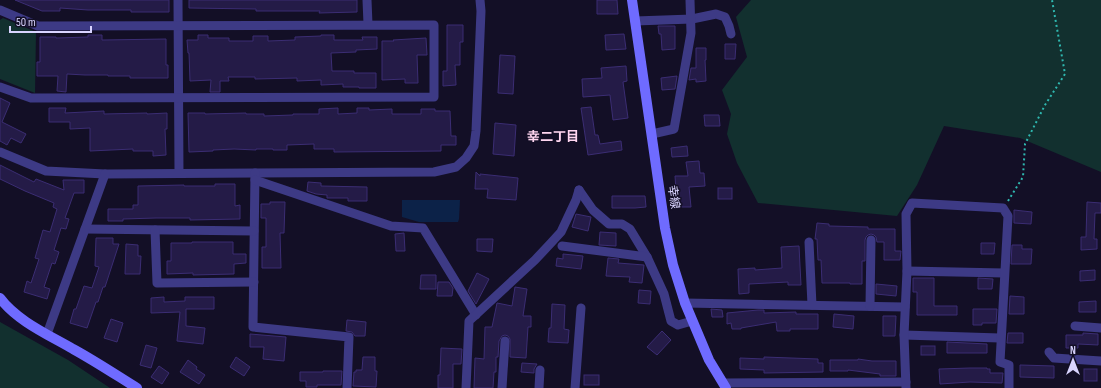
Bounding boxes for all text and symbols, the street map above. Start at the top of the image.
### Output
scale bar [10,8,91,34]
text: 50 m [16,15,36,30]
district label: 幸二丁目 [527,129,579,145]
street label: 幸線 [664,184,683,210]
north arrow [1053,340,1093,380]
text: N [1070,344,1076,357]

